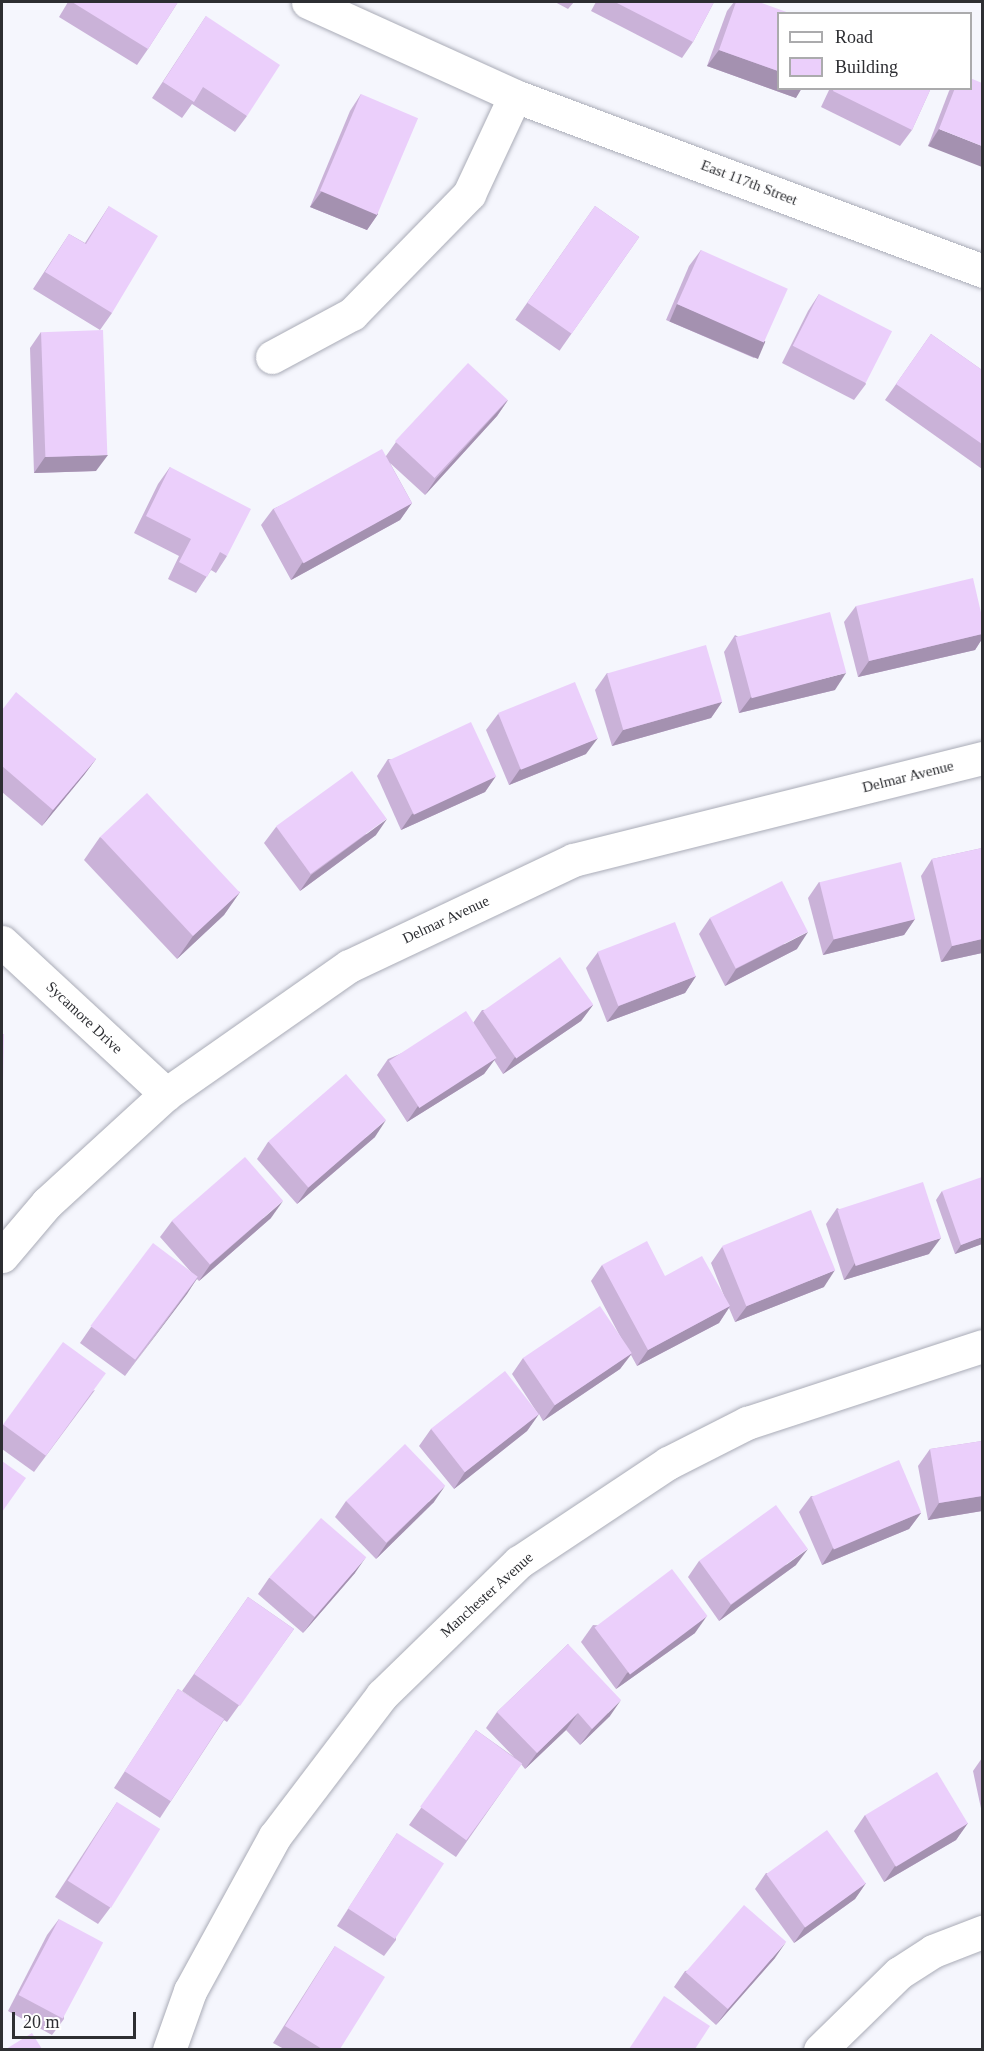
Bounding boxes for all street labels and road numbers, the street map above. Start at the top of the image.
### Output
street label: East 117th Street [698,156,800,210]
street label: Delmar Avenue [860,757,956,797]
street label: Delmar Avenue [399,892,493,948]
street label: Sycamore Drive [42,978,126,1058]
street label: Manchester Avenue [437,1548,537,1642]

